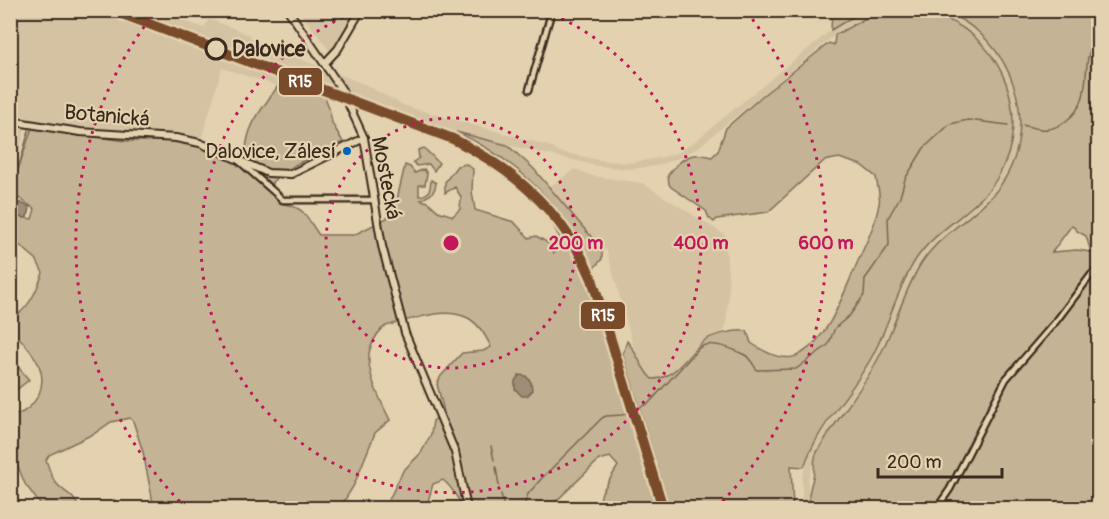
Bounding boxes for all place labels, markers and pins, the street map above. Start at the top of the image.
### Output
place label: Dalovice [232,36,306,63]
marker: Dalovice [205,38,227,60]
place label: Dalovice, Zálesí [206,139,336,164]
marker: Dalovice, Zálesí [341,145,353,157]
centre of rings [441,233,461,253]

